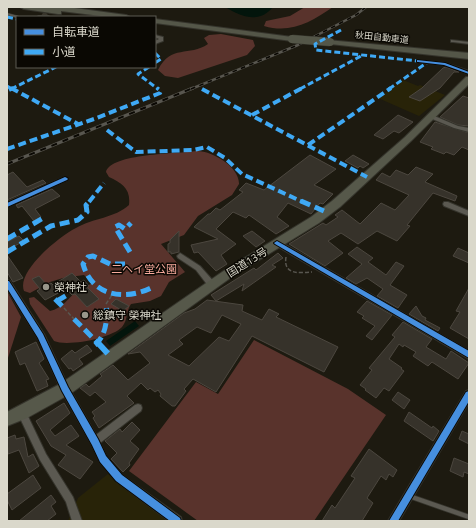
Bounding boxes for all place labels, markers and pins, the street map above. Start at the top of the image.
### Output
place label: 榮神社 [54,279,87,295]
marker: 榮神社 [41,282,51,292]
place label: 総鎮守 榮神社 [93,307,161,323]
marker: 総鎮守 榮神社 [80,310,90,320]

